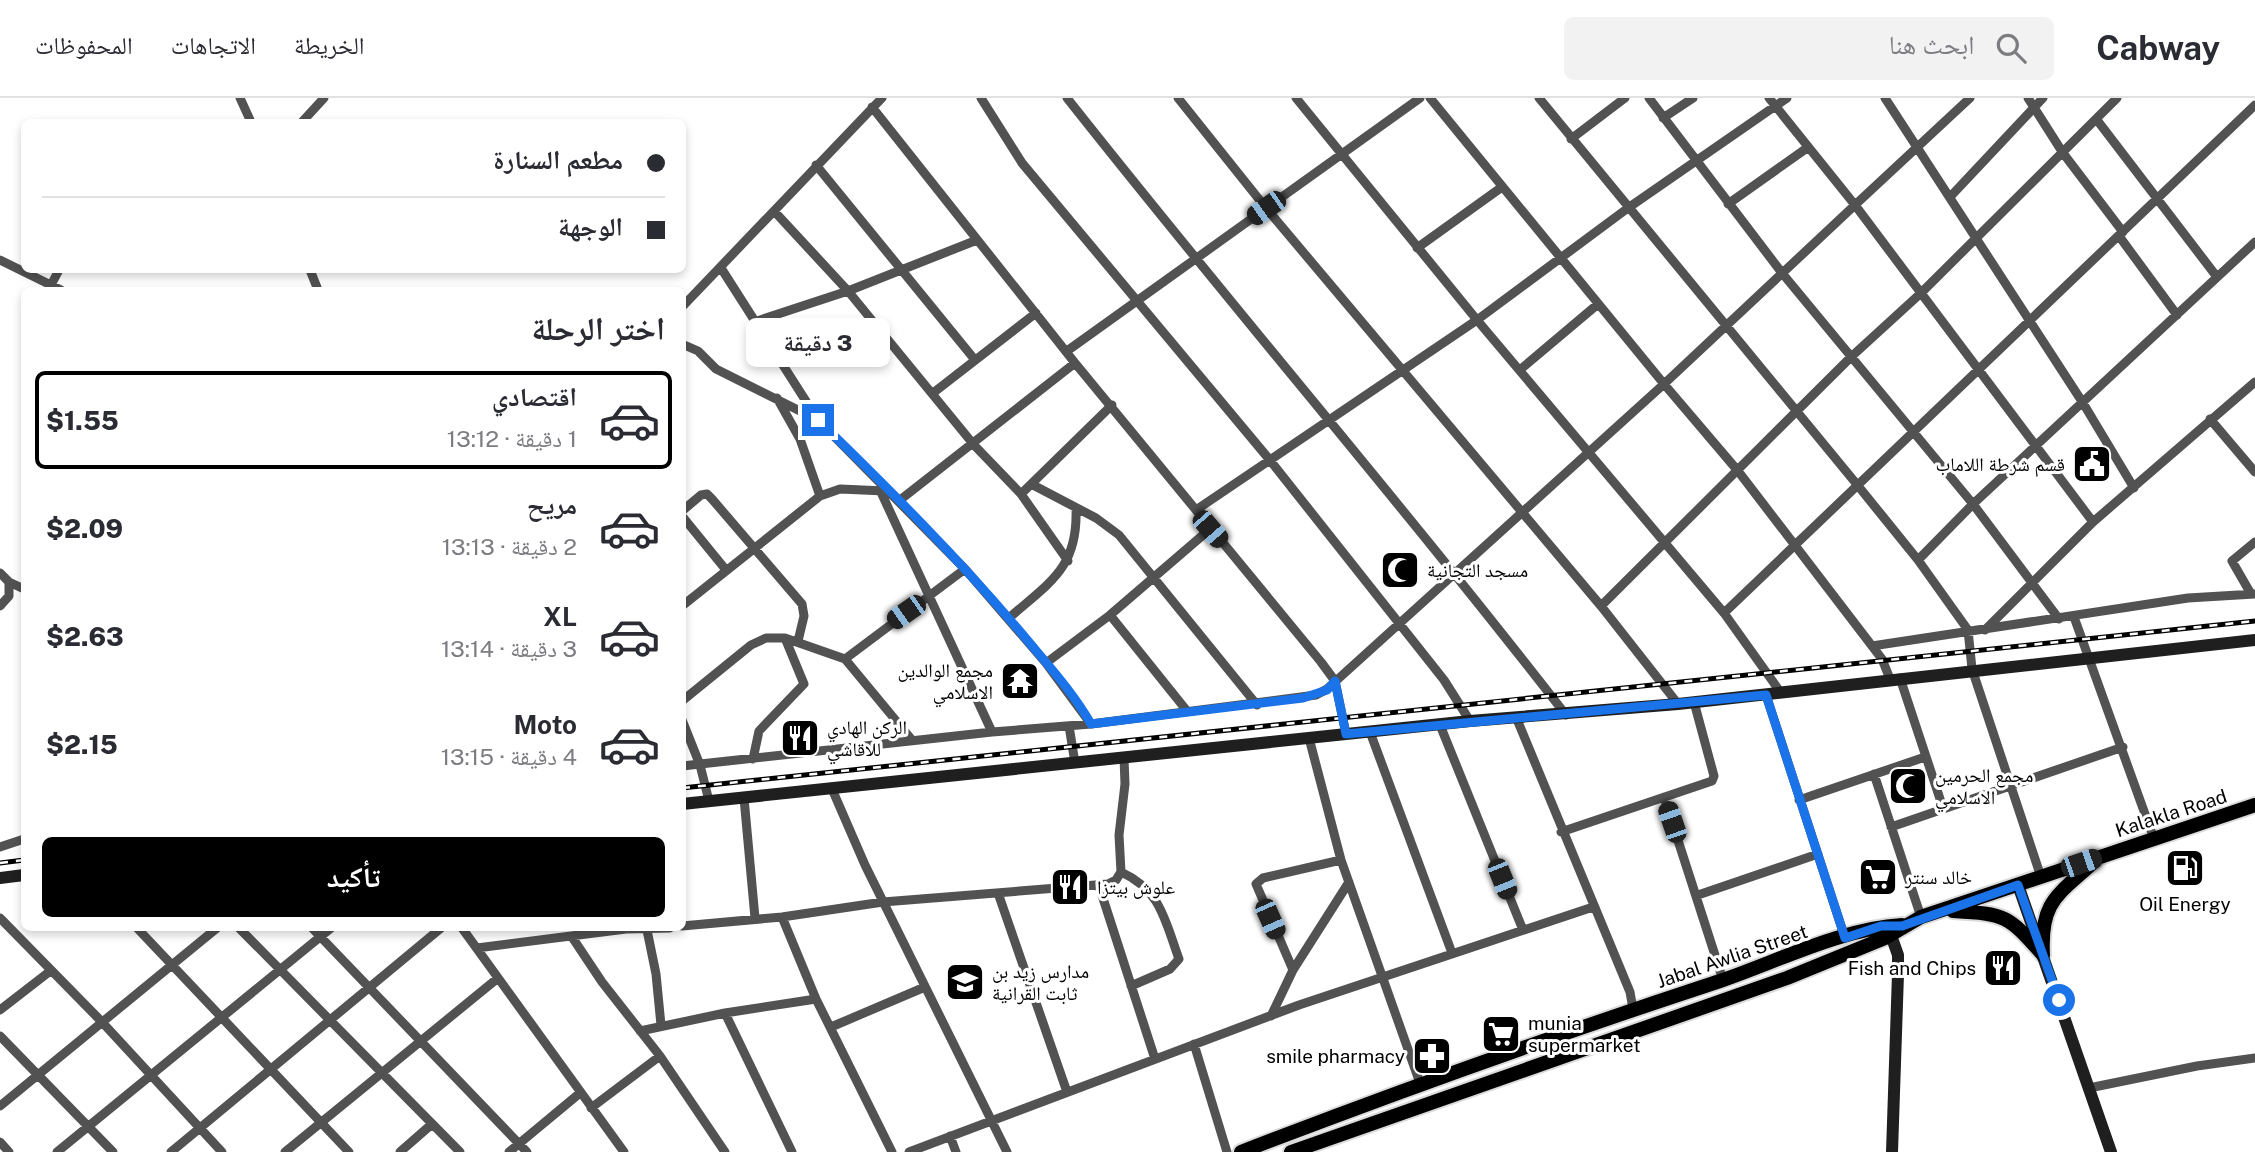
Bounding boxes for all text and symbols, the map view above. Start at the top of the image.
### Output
search box [1564,17,2054,80]
text: ابحث هنا [1889,29,1974,60]
icon: search [1992,29,2030,67]
text: Cabway [2096,29,2220,67]
text: المحفوظات [35,31,133,59]
text: الاتجاهات [171,31,256,59]
text: الخريطة [294,31,365,59]
text: مطعم السنارة [493,144,623,175]
car [1243,187,1290,229]
text: الوجهة [558,211,623,242]
text: اختر الرحلة [532,310,665,347]
callout: 3 دقيقة [746,318,890,368]
text: 3 دقيقة [784,329,852,356]
text: اقتصادي [492,381,577,412]
icon: car [598,389,661,452]
route end [802,404,834,436]
text: $1.55 [46,405,119,436]
text: 1 دقيقة · 13:12 [447,425,577,452]
public building icon: قسم شرطة اللاماب [2071,443,2113,485]
place label: قسم شرطة اللاماب [1936,453,2065,477]
text: مريح [527,489,577,520]
icon: car [598,497,661,560]
car [1189,506,1232,552]
text: $2.09 [46,513,123,544]
text: 2 دقيقة · 13:13 [442,533,577,560]
mosque icon: مسجد التجانية [1379,549,1421,591]
place label: مسجد التجانية [1427,559,1528,581]
car [883,591,930,633]
text: XL [543,601,577,632]
icon: car [598,605,661,668]
text: $2.63 [46,621,124,652]
text: 3 دقيقة · 13:14 [441,635,577,662]
place label: مجمع الوالدين الاسلامي [898,659,993,708]
temple icon: مجمع الوالدين الاسلامي [999,660,1041,702]
text: Moto [514,709,577,740]
icon: car [598,713,661,776]
place label: الركن الهادي للاقاشي [827,716,907,765]
restaurant icon: الركن الهادي للاقاشي [779,717,821,759]
text: $2.15 [46,729,118,760]
text: 4 دقيقة · 13:15 [441,743,577,770]
place label: مجمع الحرمين الاسلامي [1935,764,2033,813]
mosque icon: مجمع الحرمين الاسلامي [1887,765,1929,807]
street label: Kalakla Road [2112,785,2230,841]
car [1656,799,1689,845]
button: تأكيد [42,837,665,917]
car [2058,846,2105,880]
fuel station icon: Oil Energy [2164,847,2206,889]
car [1485,856,1520,902]
supermarket icon: خالد سنتر [1857,856,1899,898]
restaurant icon: علوش بيتزا [1049,866,1091,908]
place label: خالد سنتر [1904,866,1972,889]
place label: علوش بيتزا [1097,876,1176,899]
place label: Oil Energy [2139,893,2231,915]
car [1252,896,1289,942]
street label: Jabal Awlia Street [1654,920,1810,992]
restaurant icon: Fish and Chips [1982,947,2024,989]
place label: Fish and Chips [1848,957,1976,979]
place label: مدارس زيد بن ثابت القرانية [992,960,1089,1005]
school or university icon: مدارس زيد بن ثابت القرانية [944,961,986,1003]
route start [2043,984,2075,1016]
place label: munia supermarket [1528,1012,1641,1056]
supermarket icon: munia supermarket [1480,1013,1522,1055]
pharmacy icon: smile pharmacy [1411,1035,1453,1077]
place label: smile pharmacy [1266,1045,1405,1067]

